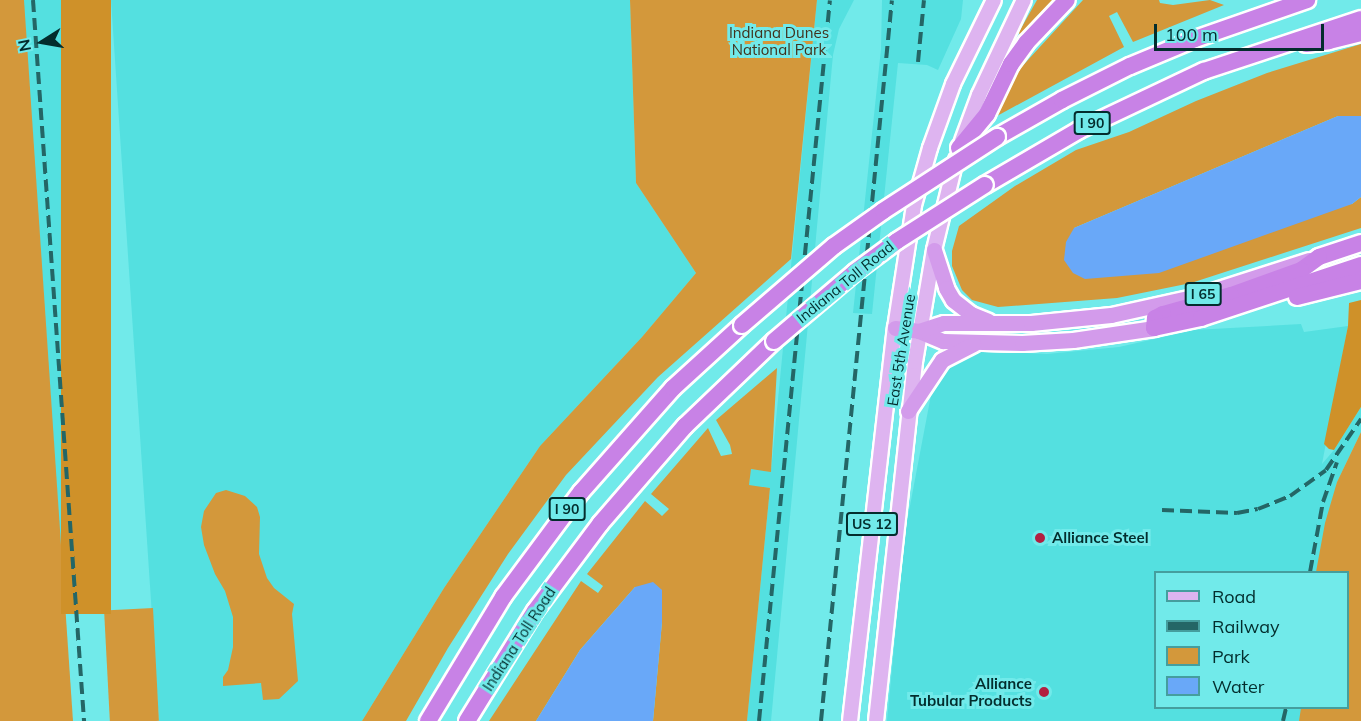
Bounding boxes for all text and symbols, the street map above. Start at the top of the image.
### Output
north arrow [12,12,72,72]
scale bar [1157,12,1326,50]
park label: Indiana Dunes National Park [729,23,829,58]
text: 100 m [1165,23,1218,46]
text: N [13,38,35,53]
road number: I 90 [1072,112,1112,134]
street label: Indiana Toll Road [793,237,897,327]
road number: I 65 [1184,283,1222,305]
street label: East 5th Avenue [883,293,919,407]
road number: I 90 [548,498,586,520]
road number: US 12 [845,513,899,535]
place label: Alliance Steel [1052,529,1149,547]
marker: Alliance Steel [1033,531,1047,545]
legend [1154,571,1349,709]
street label: Indiana Toll Road [479,584,559,694]
text: Road [1212,585,1256,608]
text: Railway [1212,615,1280,638]
text: Park [1212,645,1250,668]
place label: Alliance Tubular Products [910,674,1032,709]
text: Water [1212,675,1264,698]
marker: Alliance Tubular Products [1037,685,1051,699]

